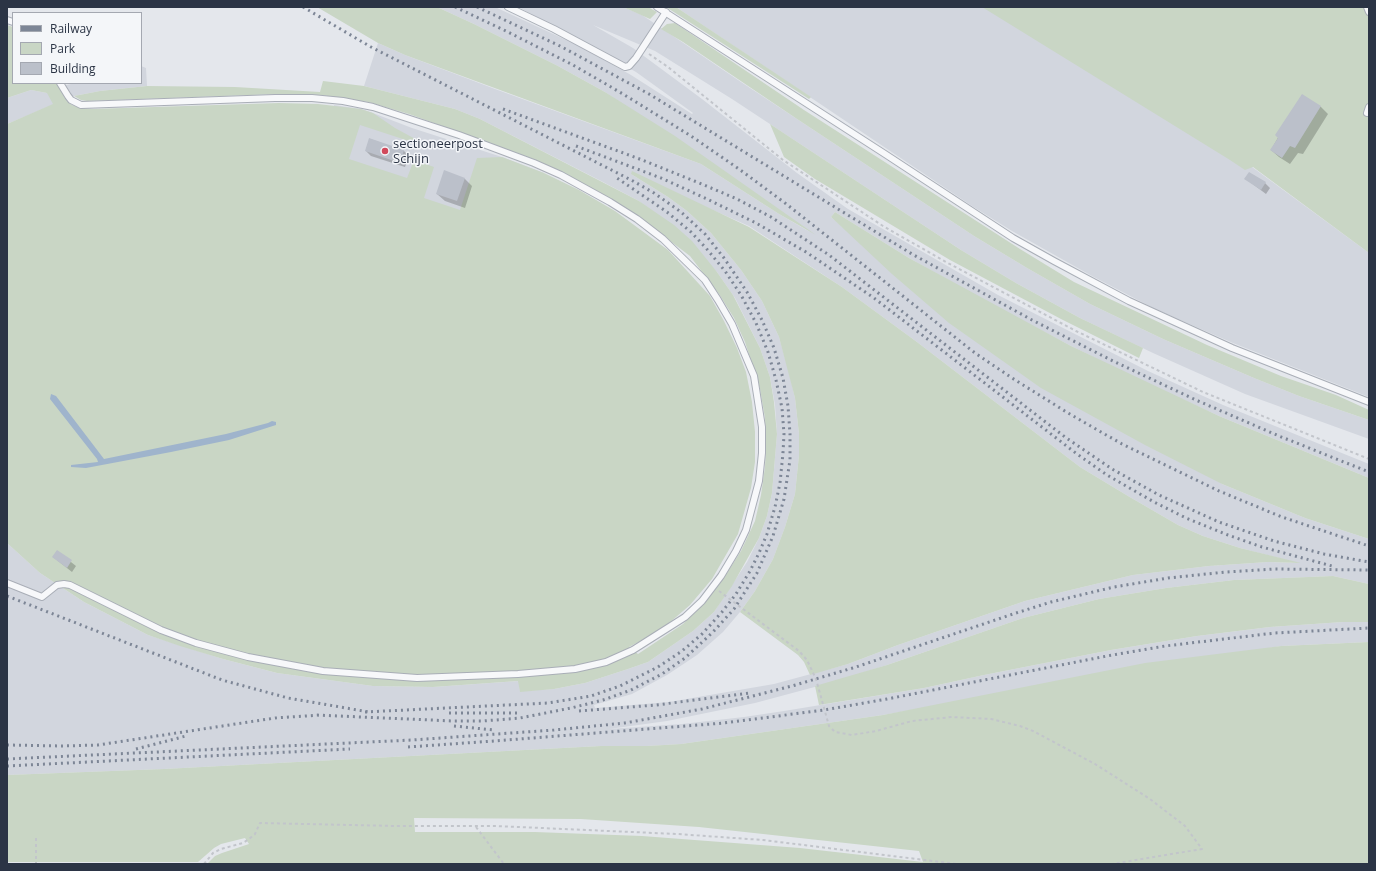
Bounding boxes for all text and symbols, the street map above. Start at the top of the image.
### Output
legend [12,12,142,84]
text: Railway [50,20,92,37]
text: Park [50,40,75,57]
text: Building [50,60,95,77]
place label: sectioneerpost Schijn [393,136,483,167]
marker: sectioneerpost Schijn [380,146,390,156]

